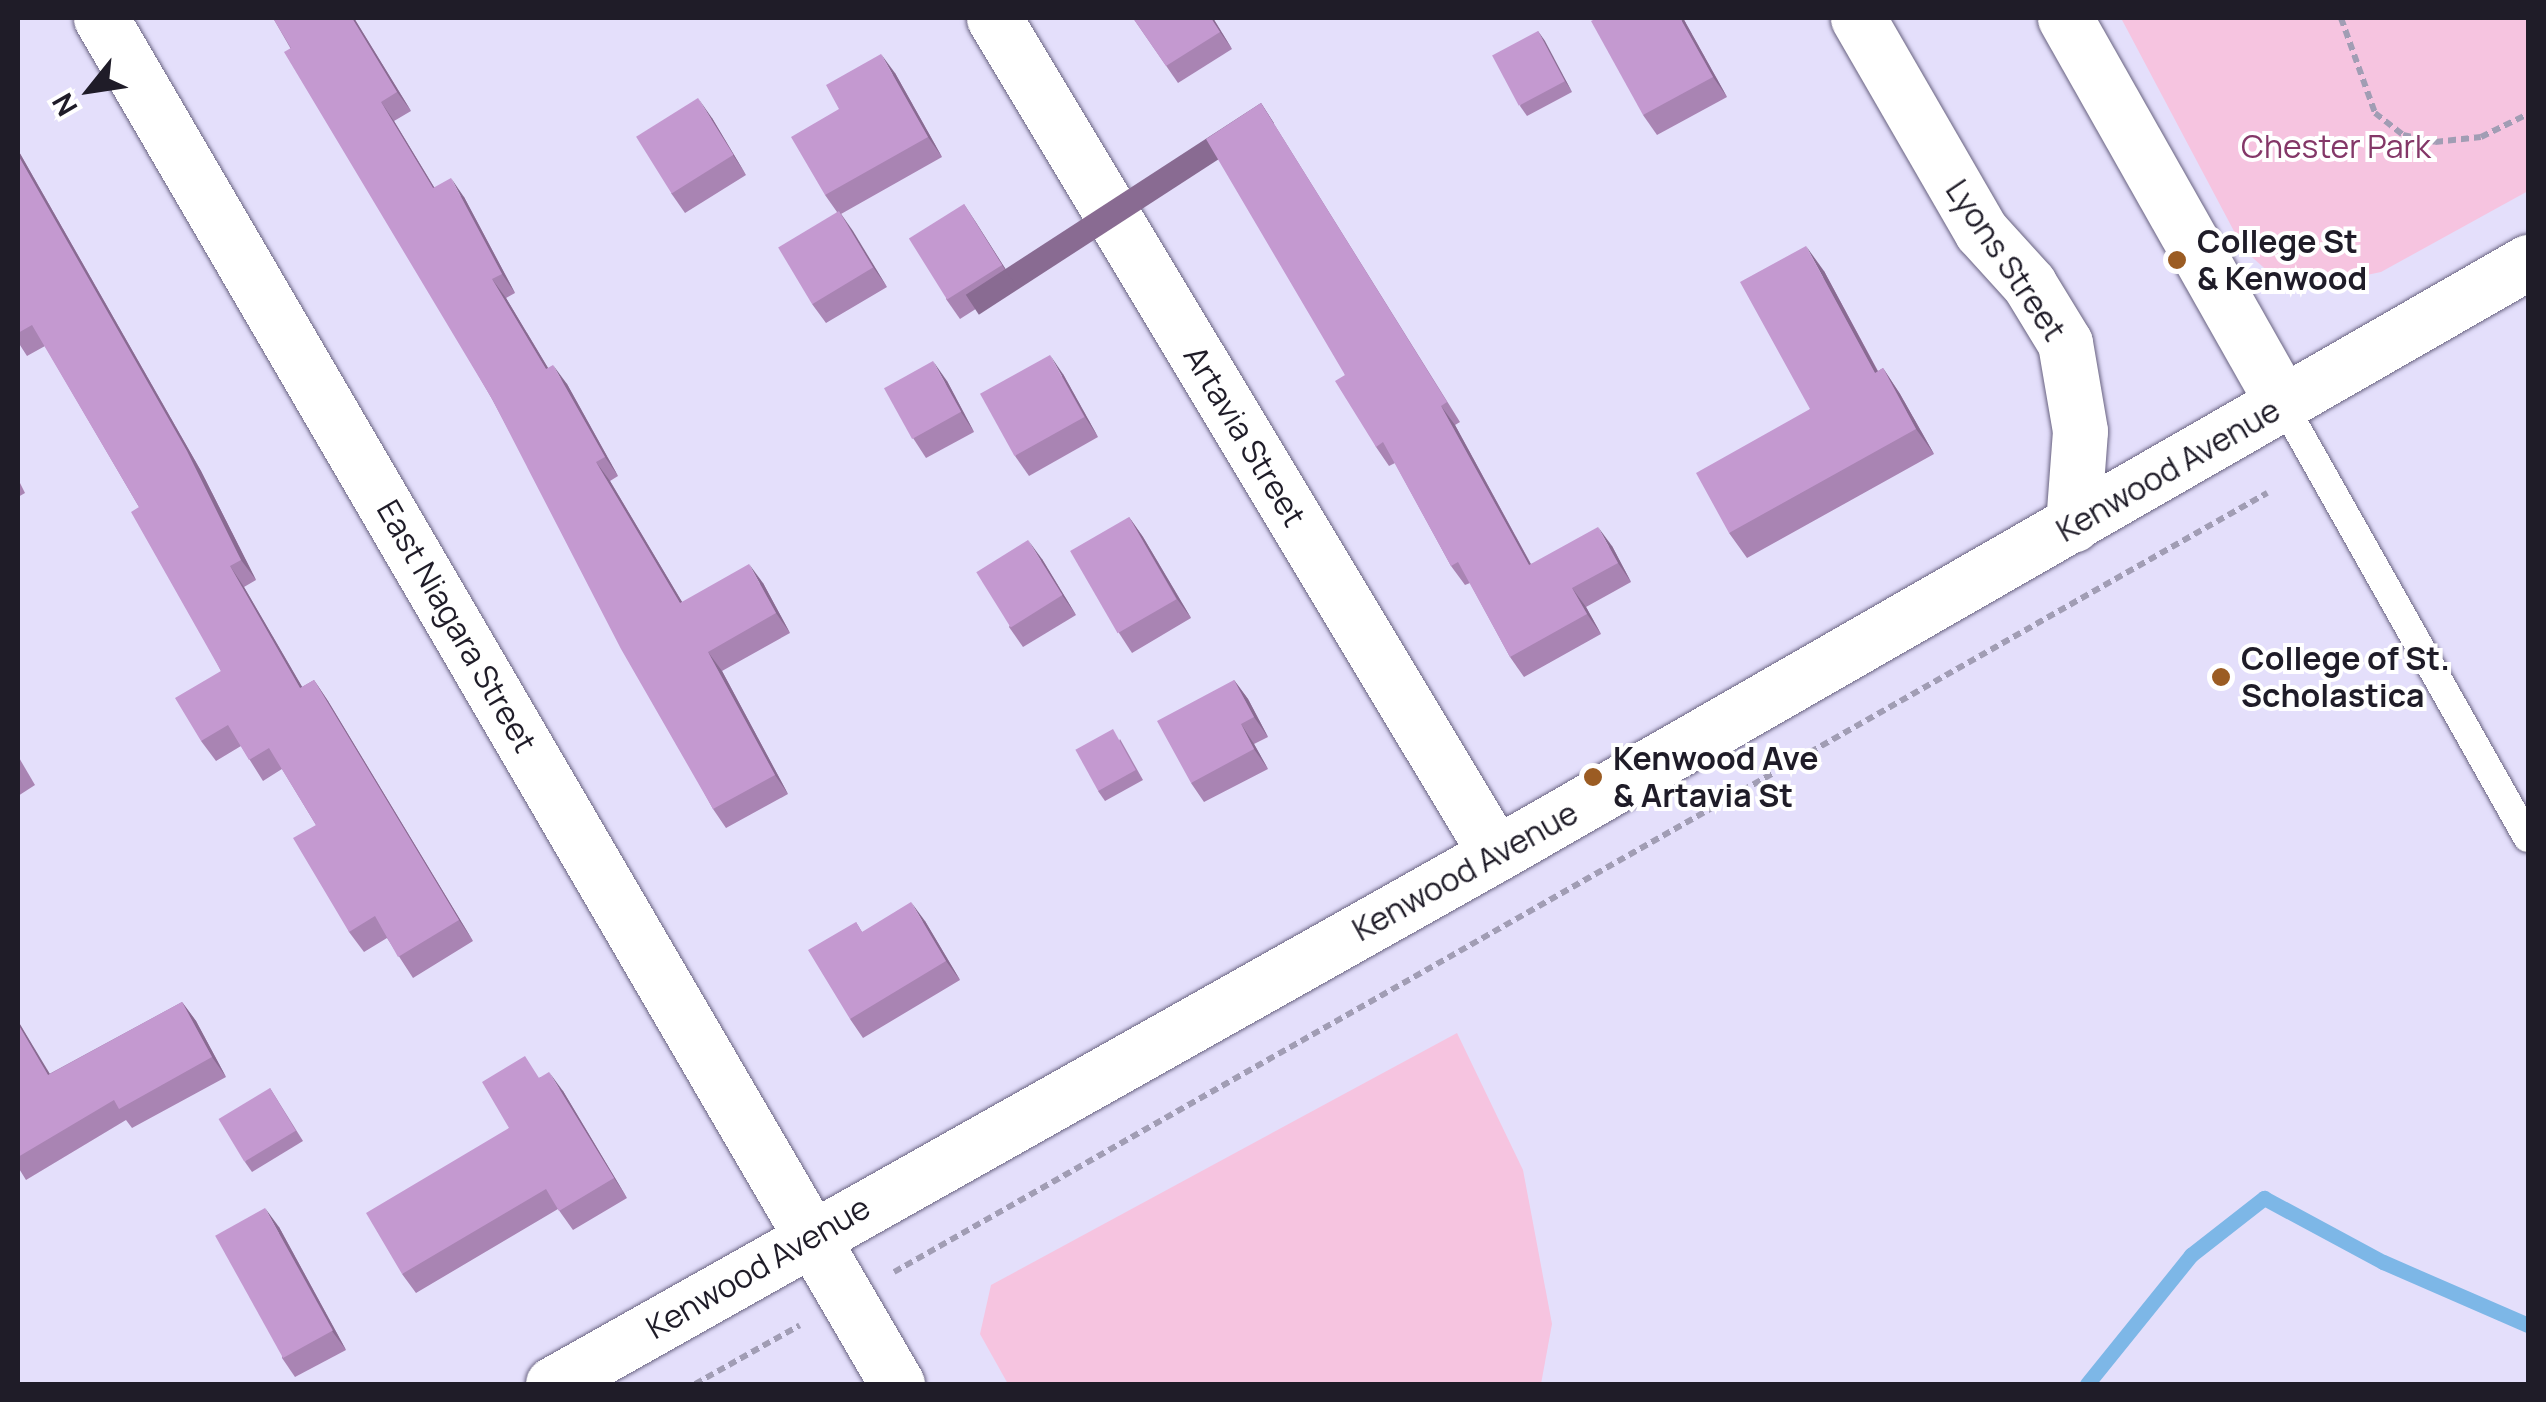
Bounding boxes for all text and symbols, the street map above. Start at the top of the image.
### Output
north arrow [40,40,140,140]
text: N [43,87,86,123]
park label: Chester Park [2241,127,2431,165]
street label: Lyons Street [1938,172,2074,348]
place label: College St & Kenwood [2197,223,2367,298]
marker: College St & Kenwood [2166,249,2188,271]
street label: Artavia Street [1176,339,1314,533]
street label: Kenwood Avenue [2049,390,2287,550]
street label: East Niagara Street [369,493,545,759]
place label: College of St. Scholastica [2241,640,2450,715]
marker: College of St. Scholastica [2210,666,2232,688]
place label: Kenwood Ave & Artavia St [1613,740,1818,815]
marker: Kenwood Ave & Artavia St [1582,766,1604,788]
street label: Kenwood Avenue [1346,793,1584,949]
street label: Kenwood Avenue [639,1187,877,1347]

